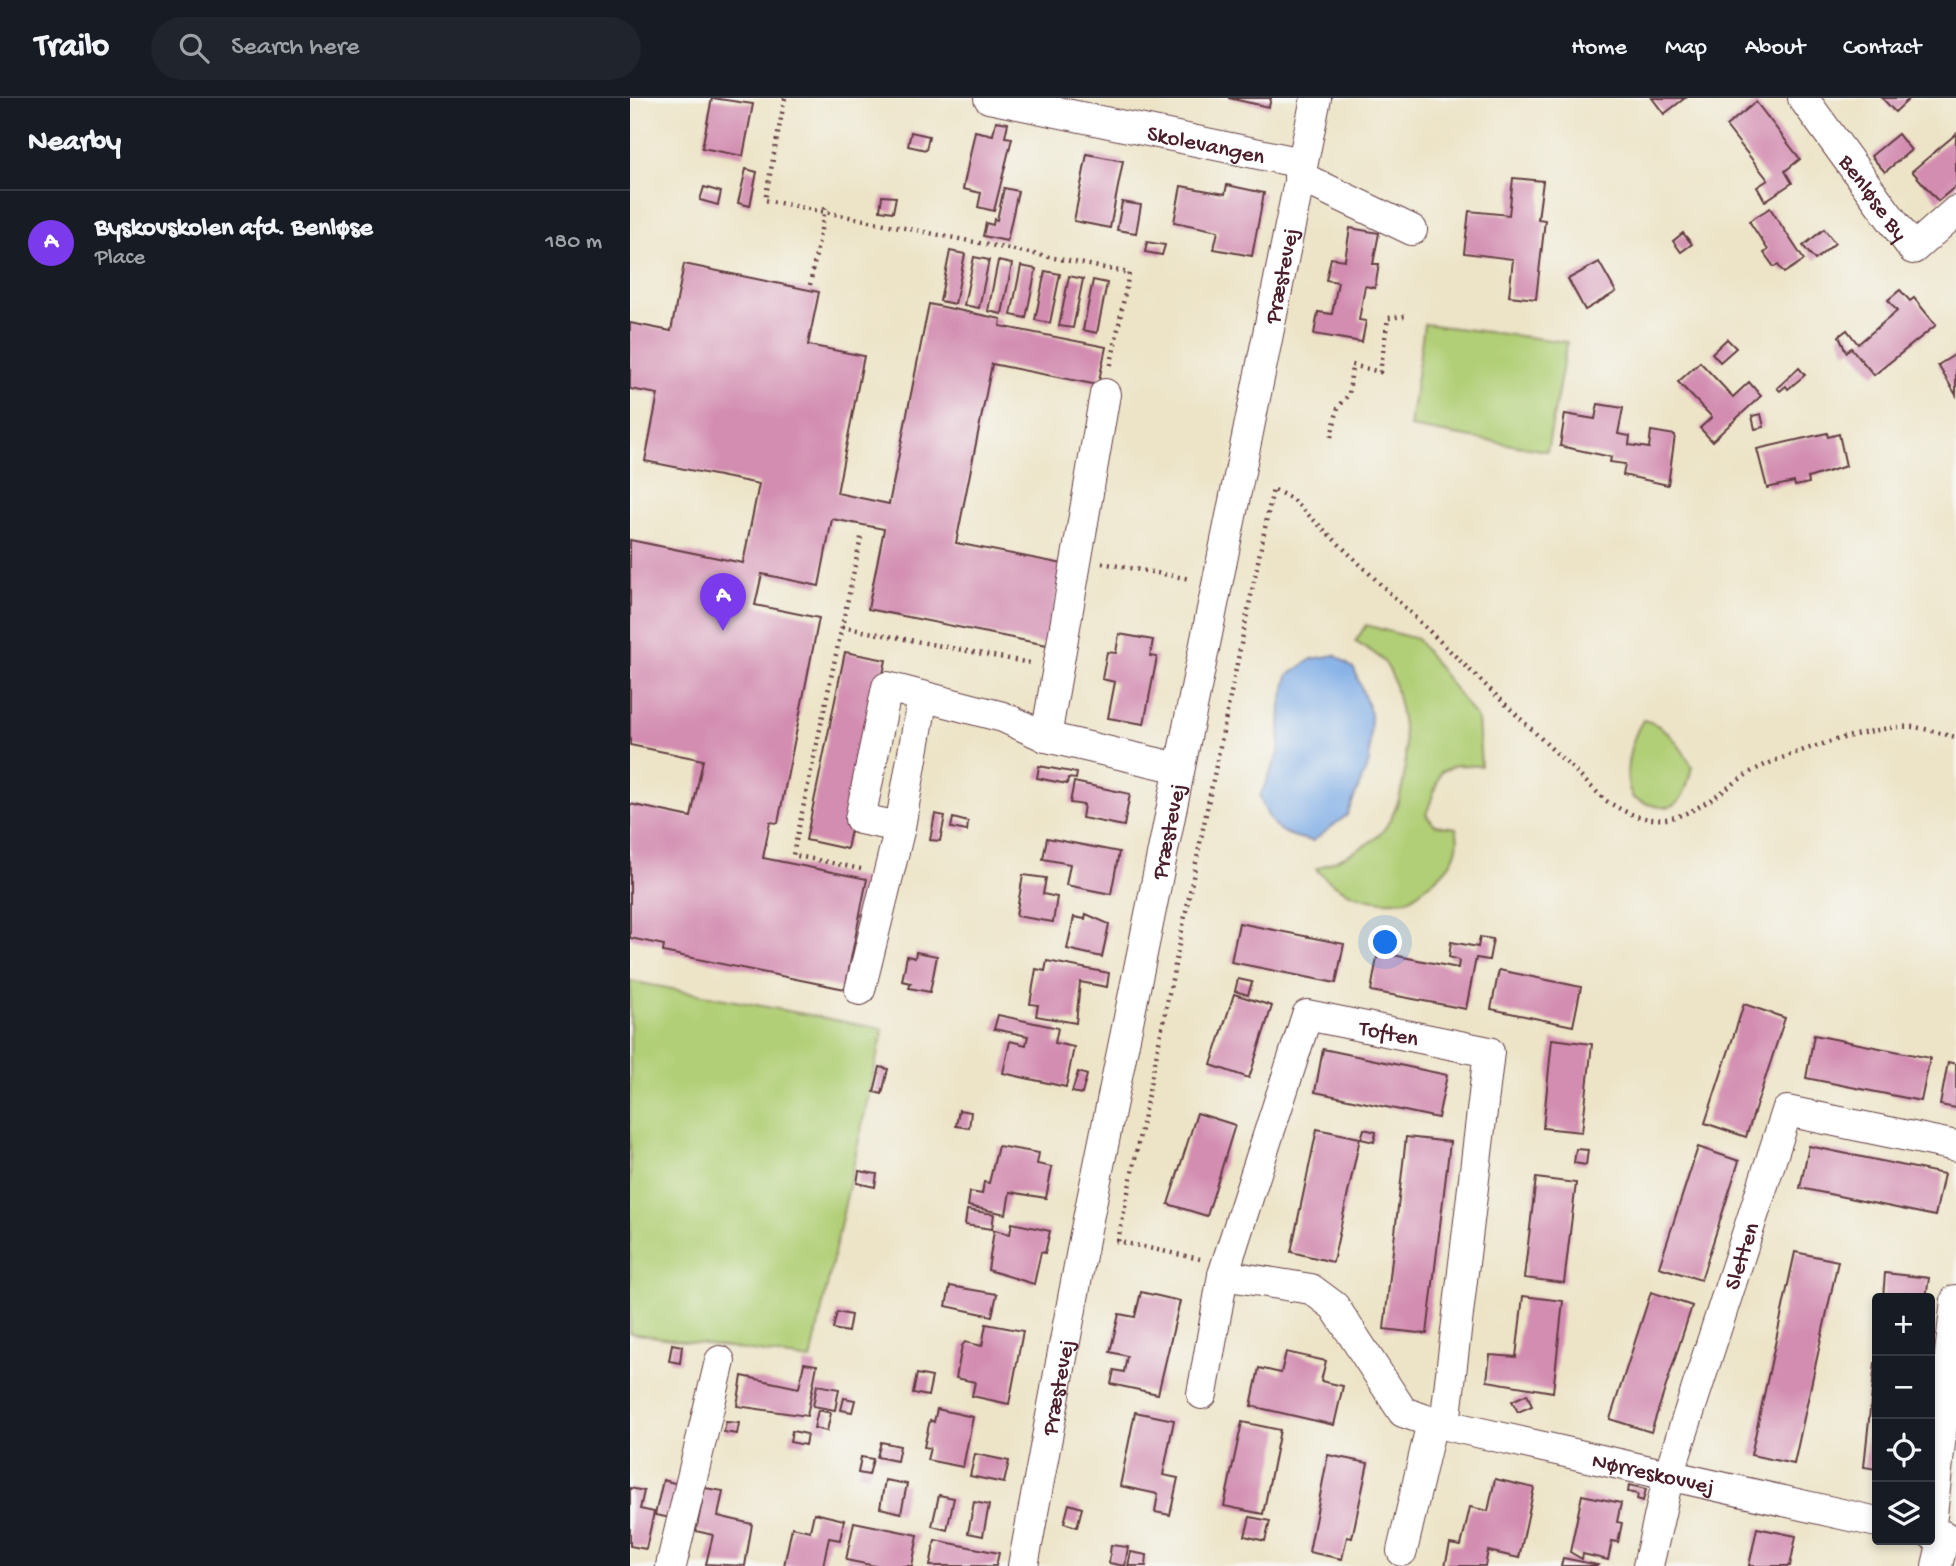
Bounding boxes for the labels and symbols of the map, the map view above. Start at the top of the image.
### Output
street label: Skolevangen [1144,121,1267,172]
street label: Benløse By [1831,149,1913,247]
street label: Præstevej [1260,226,1306,327]
pin: A [700,573,746,631]
street label: Præstevej [1147,781,1193,883]
your location [1368,925,1402,959]
street label: Toften [1354,1016,1421,1054]
street label: Sletten [1720,1220,1767,1294]
street label: Præstevej [1037,1338,1082,1439]
street label: Nørreskovvej [1589,1448,1717,1502]

